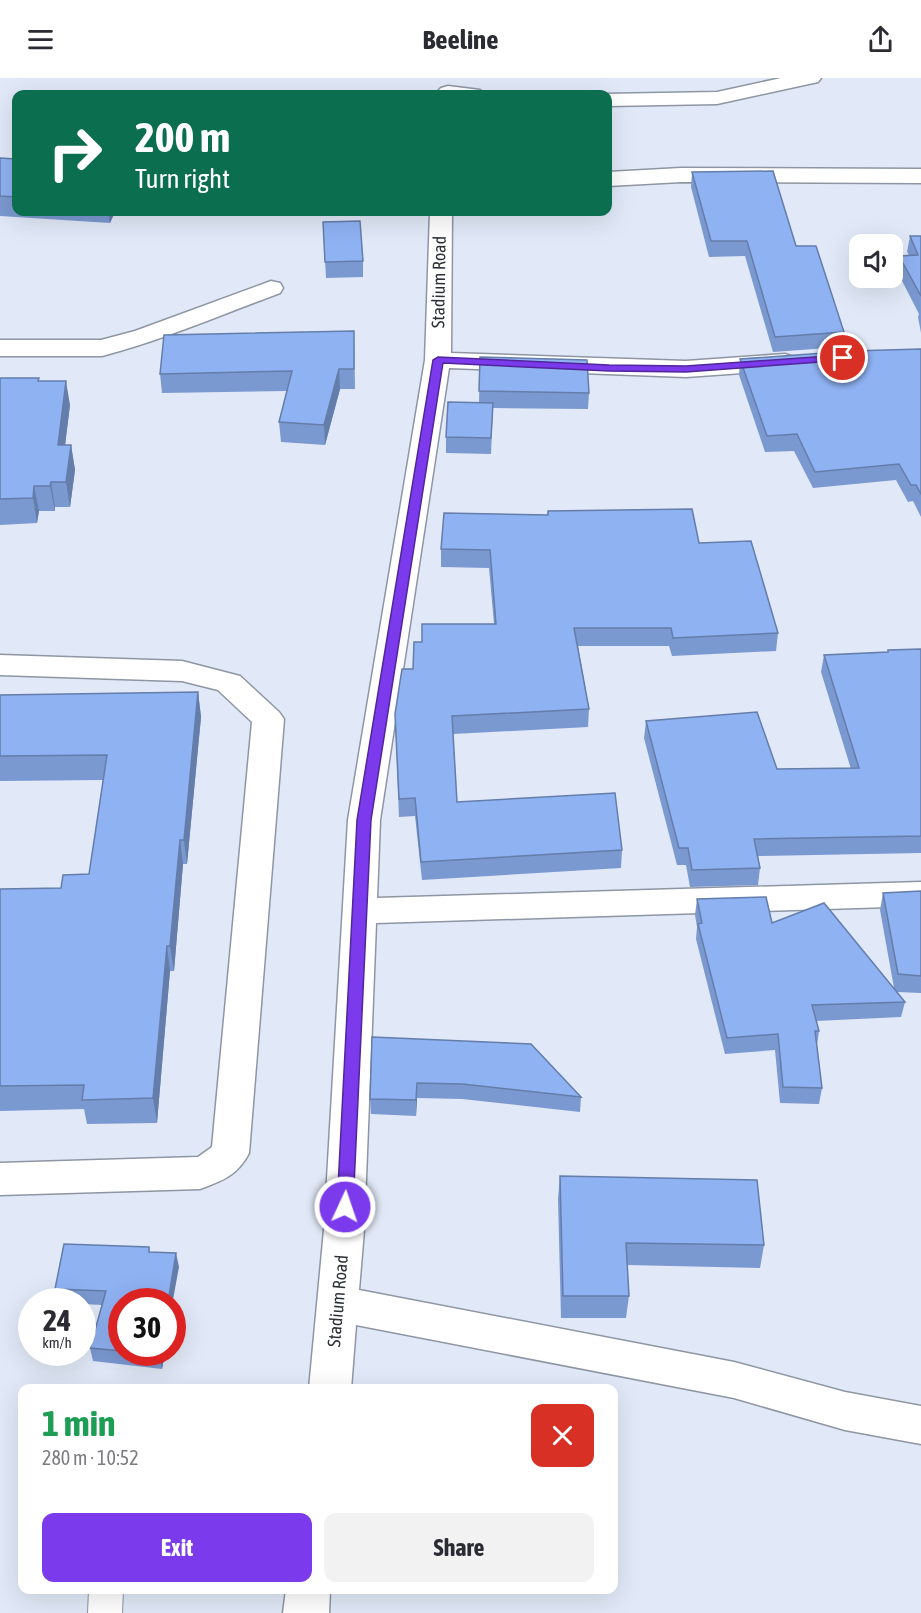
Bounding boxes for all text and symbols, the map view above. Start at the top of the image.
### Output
icon: menu [24,23,57,56]
icon: share [864,23,897,56]
text: Beeline [423,24,498,55]
text: 200 m [135,113,230,161]
icon: right [36,114,114,192]
text: Turn right [135,163,230,194]
map controls [849,234,903,288]
button: sound [849,234,903,288]
street label: Stadium Road [427,236,450,328]
pin [817,332,868,383]
icon: arrive [826,341,859,374]
position arrow [313,1175,377,1239]
street label: Stadium Road [323,1254,352,1348]
speed limit sign: 30 [108,1288,186,1366]
text: 24 [43,1303,71,1337]
text: km/h [42,1334,72,1351]
text: 1 min [42,1402,116,1444]
button: close [531,1404,594,1467]
text: 280 m · 10:52 [42,1446,139,1469]
button: Exit [42,1513,312,1582]
button: Share [324,1513,594,1582]

